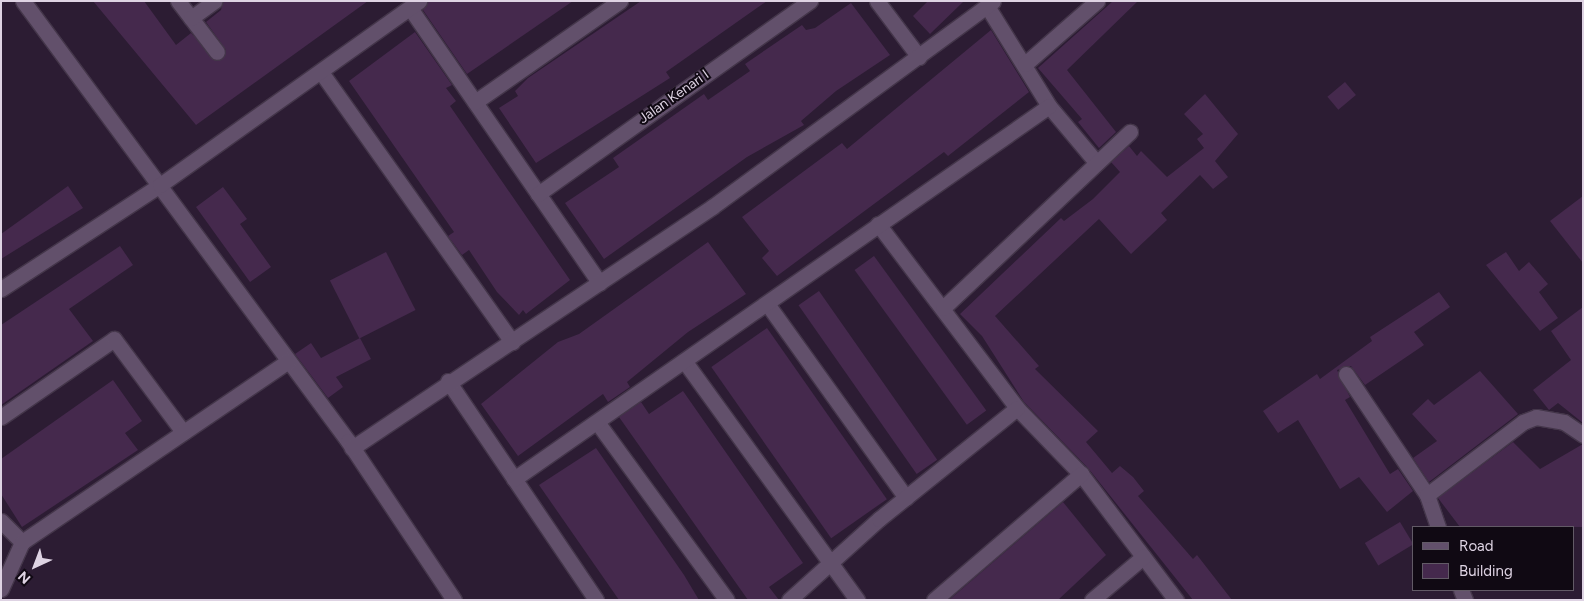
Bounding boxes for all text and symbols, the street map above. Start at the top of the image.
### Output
street label: Jalan Kenari I [636,67,712,127]
legend [1412,526,1574,591]
text: Road [1459,537,1494,555]
north arrow [10,541,60,591]
text: Building [1459,562,1513,580]
text: N [15,567,34,587]

